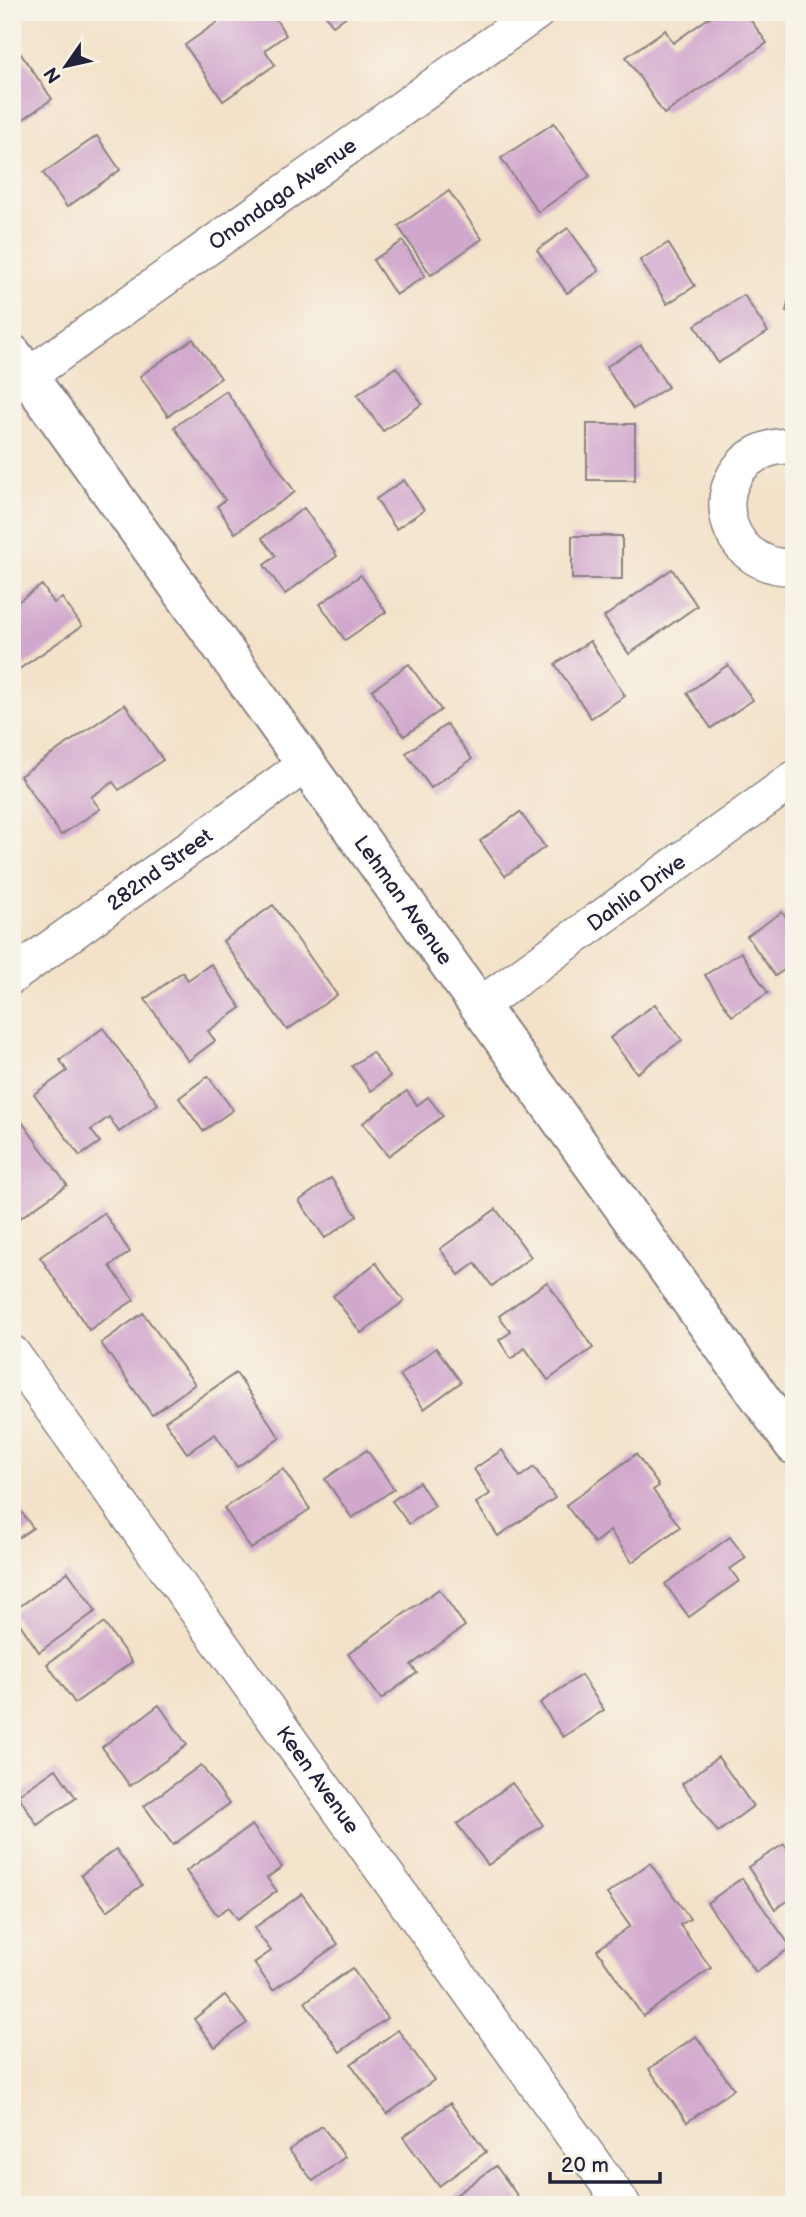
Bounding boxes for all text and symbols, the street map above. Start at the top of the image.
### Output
north arrow [32,32,102,102]
text: N [40,62,67,87]
street label: Onondaga Avenue [204,133,361,255]
street label: 282nd Street [102,823,218,916]
street label: Lehman Avenue [349,831,458,970]
street label: Dahlia Drive [582,849,690,936]
street label: Keen Avenue [271,1721,365,1838]
scale bar [550,2140,661,2184]
text: 20 m [561,2153,609,2178]

